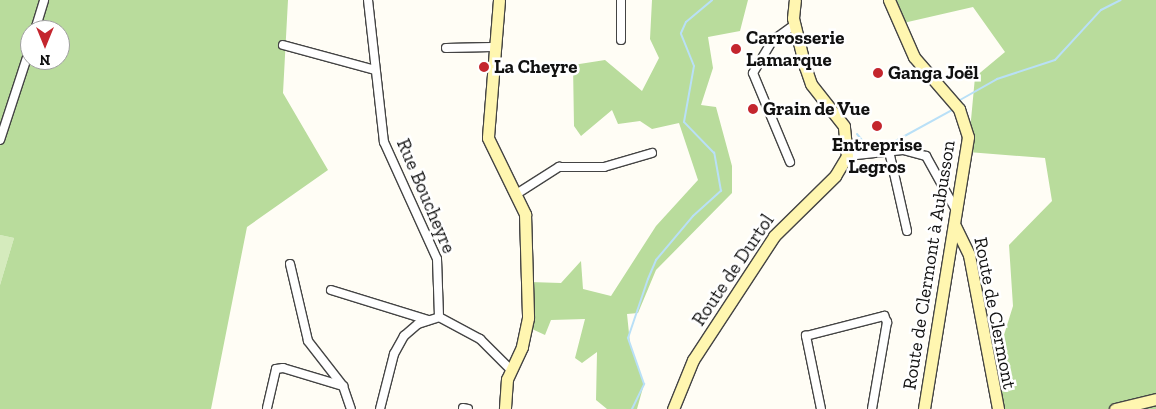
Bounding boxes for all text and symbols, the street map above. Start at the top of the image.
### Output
north arrow [20,20,70,70]
place label: Carrosserie Lamarque [746,27,844,71]
marker: Carrosserie Lamarque [730,43,742,55]
text: N [40,51,50,68]
place label: La Cheyre [494,56,578,78]
marker: La Cheyre [478,61,490,73]
place label: Ganga Joël [888,62,979,84]
marker: Ganga Joël [872,67,884,79]
place label: Grain de Vue [763,98,871,120]
marker: Grain de Vue [747,103,759,115]
marker: Entreprise Legros [871,120,883,132]
place label: Entreprise Legros [832,134,922,178]
street label: Rue Boucheyre [392,135,460,257]
street label: Route de Clermont à Aubusson [898,138,960,392]
street label: Route de Durtol [687,210,779,330]
street label: Route de Clermont [969,235,1021,391]

